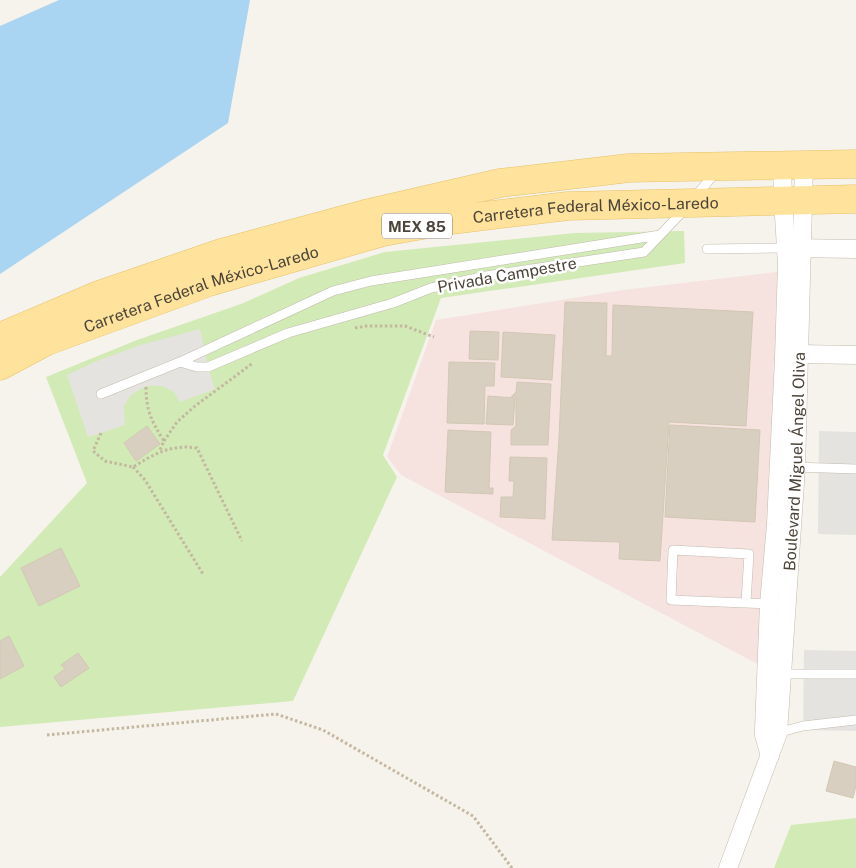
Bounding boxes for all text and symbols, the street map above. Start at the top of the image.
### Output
street label: Carretera Federal México-Laredo [472,193,719,227]
road number: MEX 85 [382,214,452,238]
street label: Carretera Federal México-Laredo [81,242,321,336]
street label: Privada Campestre [436,253,578,297]
street label: Boulevard Miguel Ángel Oliva [780,352,809,572]

